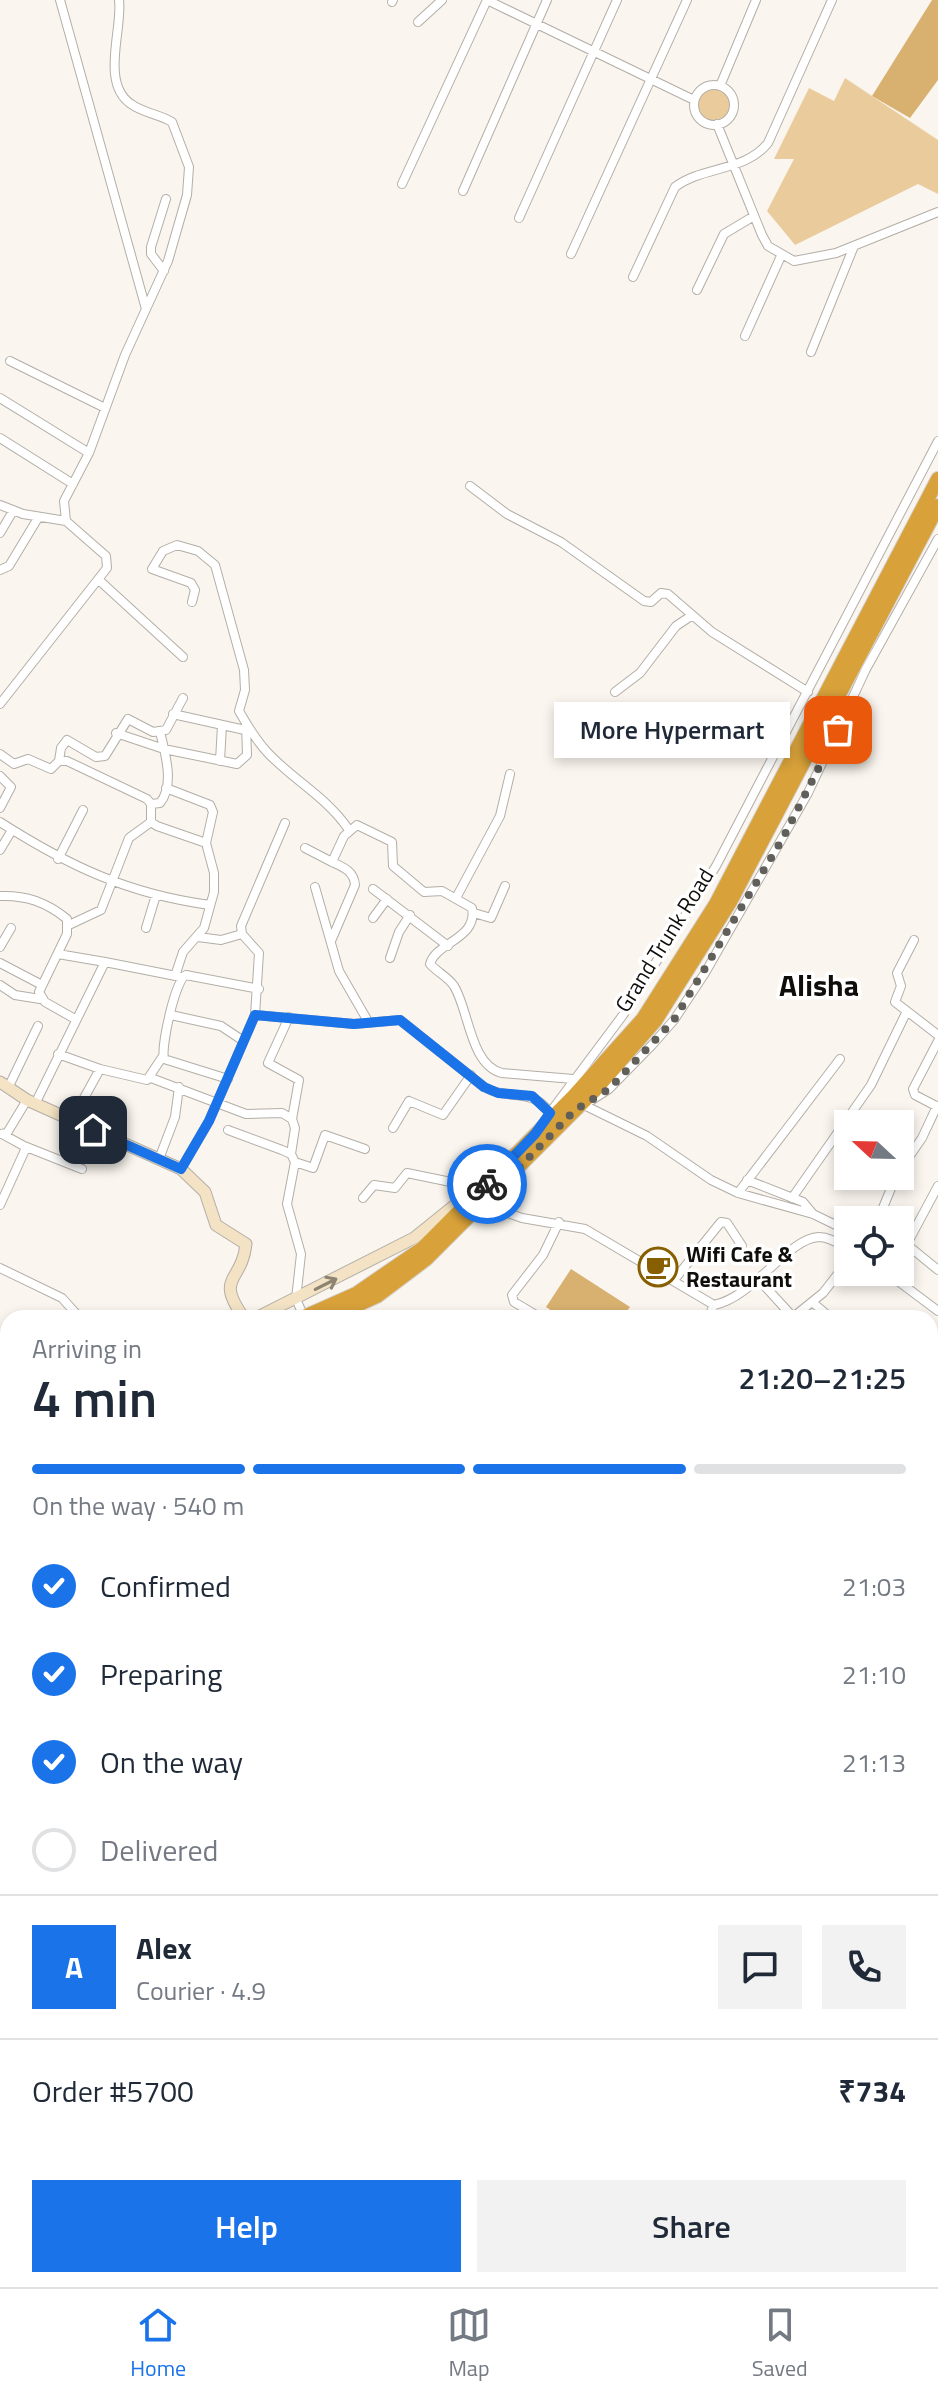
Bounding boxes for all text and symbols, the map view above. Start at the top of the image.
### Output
pin [804,696,872,764]
callout: More Hypermart [554,702,790,758]
icon: bag [816,708,860,752]
text: More Hypermart [580,710,764,749]
street label: Grand Trunk Road [606,861,722,1019]
district label: Alisha [779,962,859,1008]
pin [59,1096,127,1164]
icon: home [71,1108,115,1152]
north arrow [834,1110,914,1190]
map controls [834,1110,914,1286]
courier [447,1144,527,1224]
icon: bike [465,1162,509,1206]
button: locate [834,1206,914,1286]
place label: Wifi Cafe & Restaurant [686,1237,794,1296]
cafe icon: Wifi Cafe & Restaurant [637,1246,679,1288]
one-way arrow [314,1276,338,1292]
text: Arriving in [32,1329,142,1368]
text: 21:20–21:25 [739,1355,906,1401]
text: 4 min [32,1358,157,1437]
text: On the way · 540 m [32,1486,244,1525]
text: Confirmed [100,1563,231,1609]
icon: check [32,1564,76,1608]
text: 21:03 [842,1567,906,1606]
text: Preparing [100,1651,222,1697]
icon: check [32,1652,76,1696]
text: 21:10 [842,1655,906,1694]
text: On the way [100,1739,243,1785]
icon: check [32,1740,76,1784]
text: 21:13 [842,1743,906,1782]
text: Delivered [100,1827,218,1873]
text: Alex [136,1925,192,1971]
button: chat [718,1925,802,2009]
button: phone [822,1925,906,2009]
text: A [65,1944,83,1990]
text: Courier · 4.9 [136,1971,266,2010]
text: Order #5700 [32,2068,194,2114]
text: ₹734 [838,2068,906,2114]
button: Help [32,2180,461,2272]
button: Share [477,2180,906,2272]
tab: Home [130,2303,186,2385]
tab: Map [447,2303,491,2385]
tab: Saved [752,2303,808,2385]

